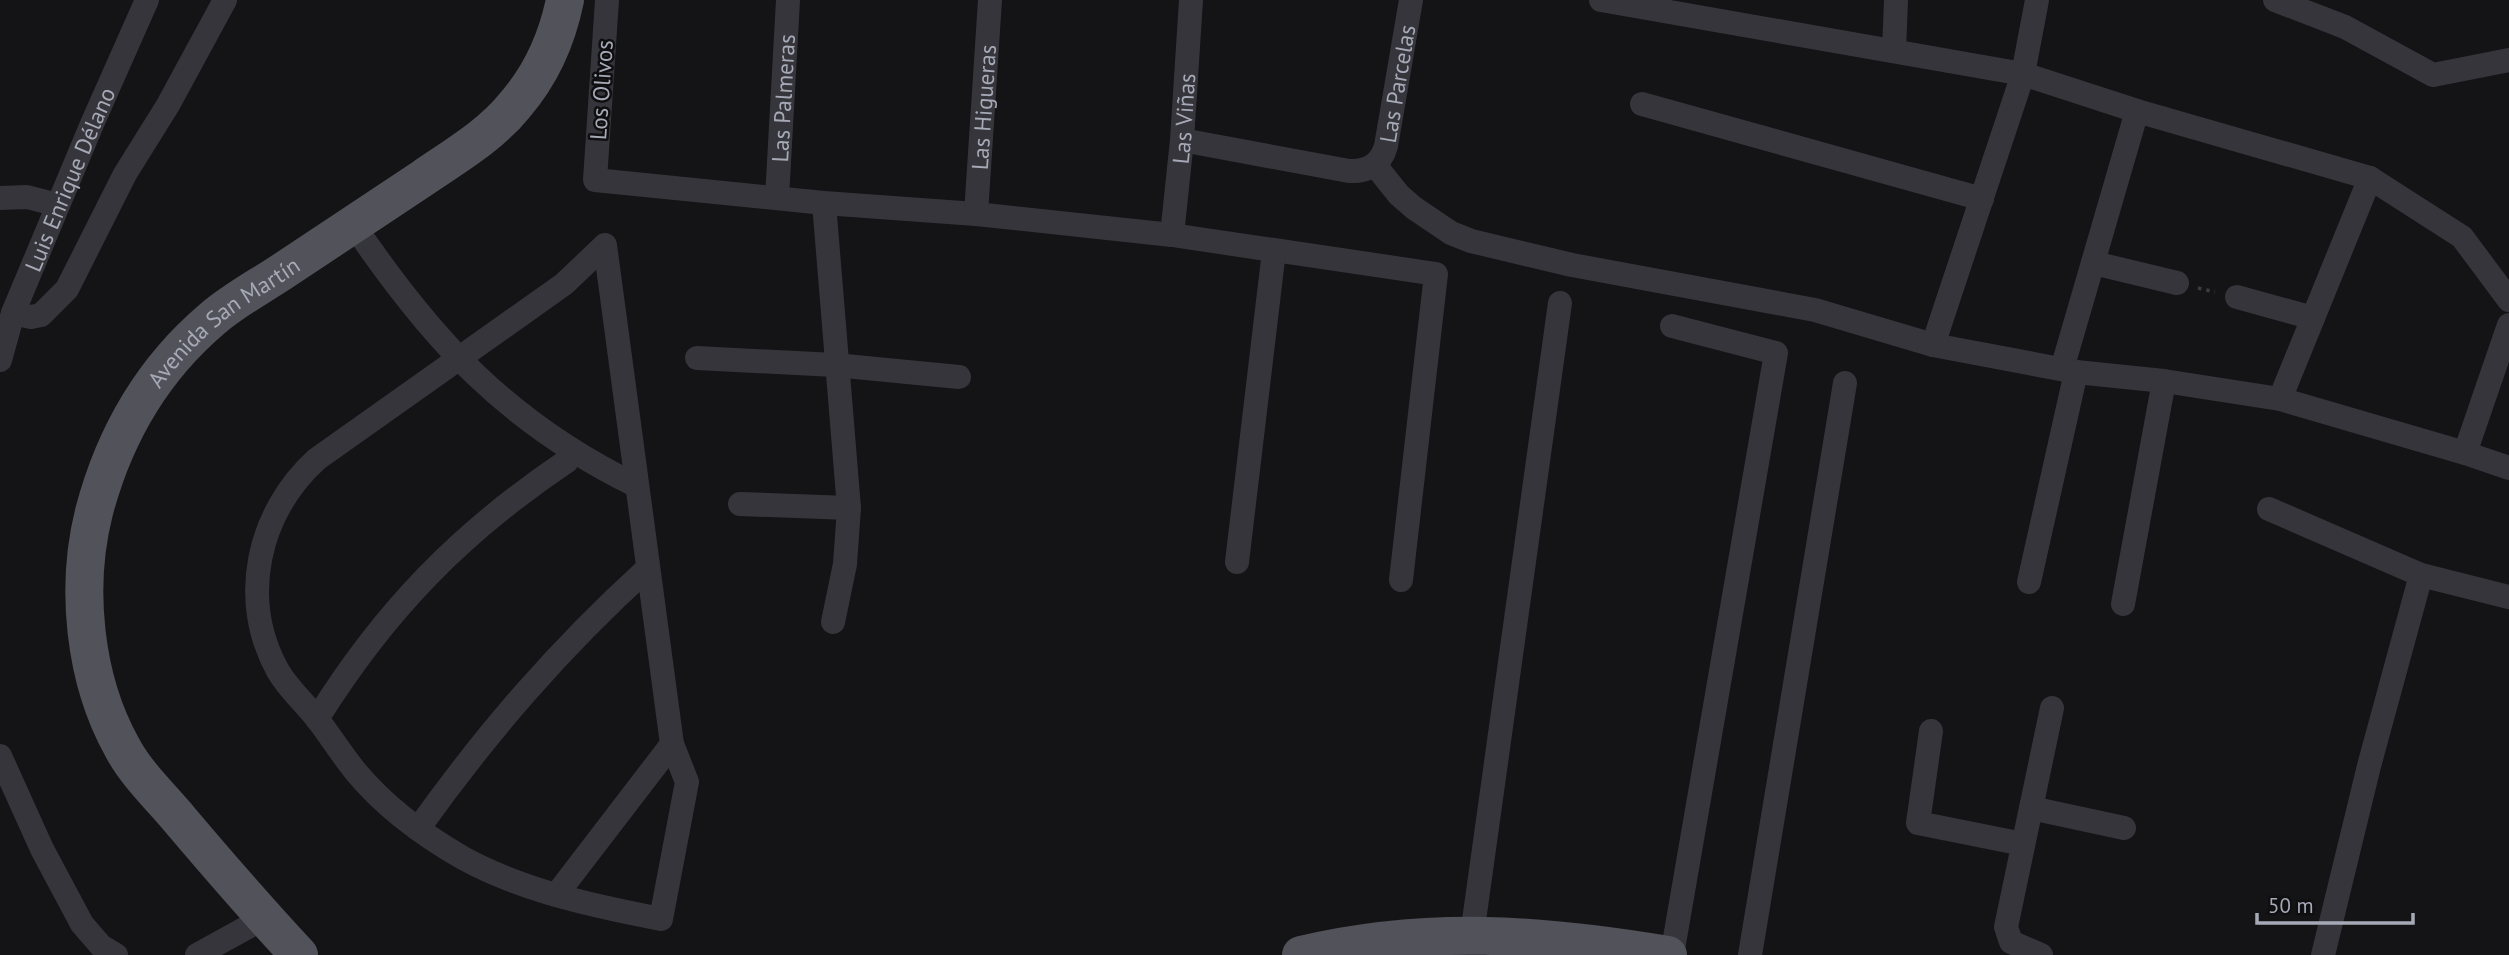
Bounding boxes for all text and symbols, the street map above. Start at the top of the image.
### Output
street label: Las Parcelas [1372,22,1421,145]
street label: Las Palmeras [765,33,801,163]
street label: Los Olivos [583,39,619,141]
street label: Las Higueras [964,44,1002,171]
street label: Las Viñas [1165,72,1201,165]
street label: Luis Enrique Délano [18,82,121,276]
street label: Avenida San Martín [141,250,305,393]
scale bar [2257,881,2413,925]
text: 50 m [2268,892,2314,919]

